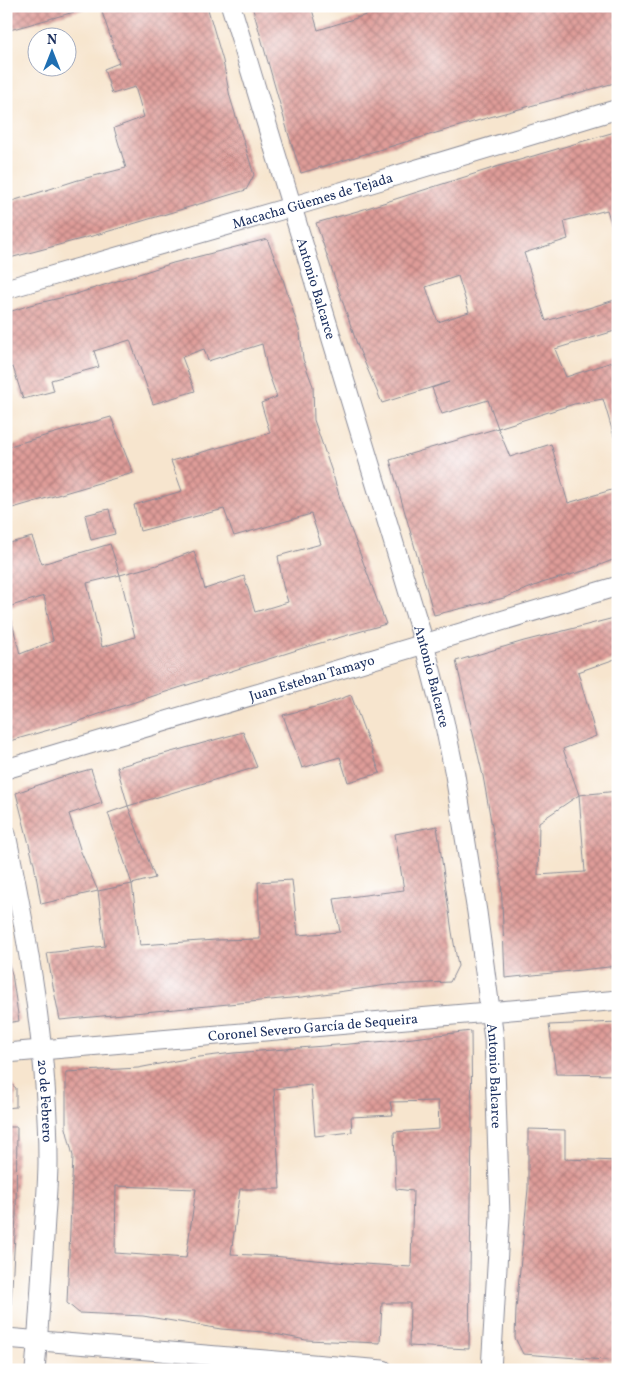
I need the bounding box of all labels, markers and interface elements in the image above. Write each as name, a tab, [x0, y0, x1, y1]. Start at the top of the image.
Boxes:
north arrow	[28, 28, 78, 78]
text: N	[47, 31, 57, 50]
street label: Macacha Güemes de Tejada	[230, 169, 395, 234]
street label: Antonio Balcarce	[291, 236, 340, 342]
street label: Antonio Balcarce	[408, 623, 453, 730]
street label: Juan Esteban Tamayo	[247, 651, 377, 707]
street label: Coronel Severo García de Sequeira	[207, 1010, 419, 1047]
street label: Antonio Balcarce	[481, 1022, 505, 1129]
street label: 20 de Febrero	[32, 1059, 56, 1143]

